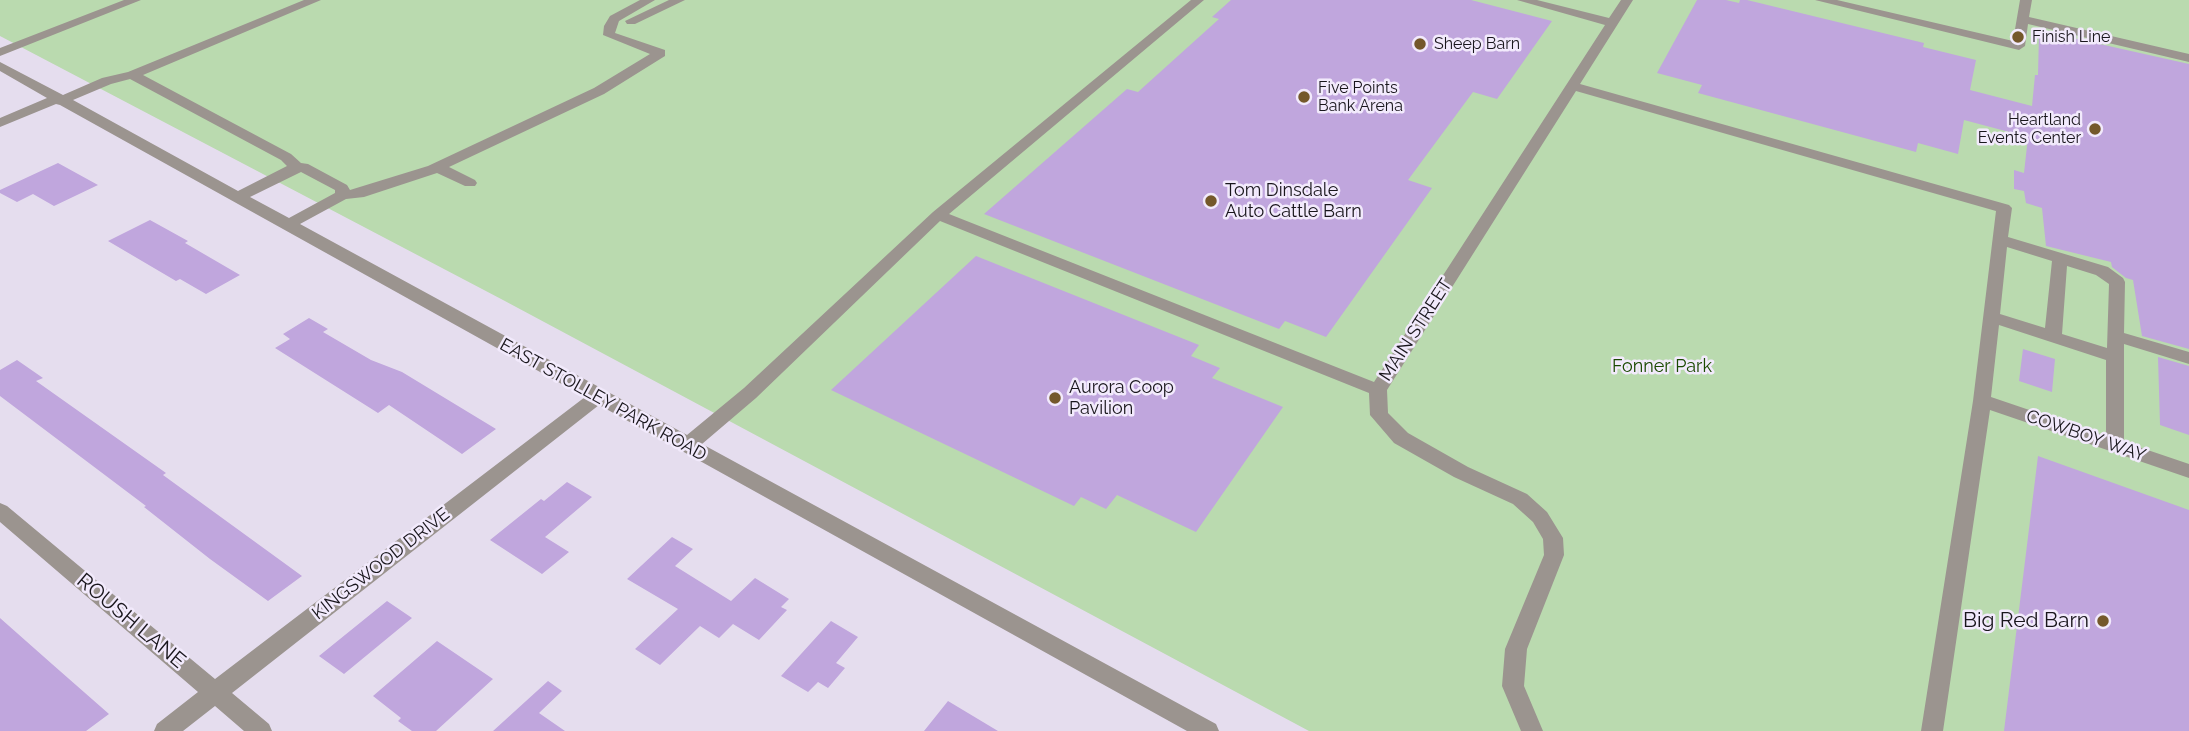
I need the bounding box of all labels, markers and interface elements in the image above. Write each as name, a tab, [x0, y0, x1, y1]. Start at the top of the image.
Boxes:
place label: Finish Line	[2032, 27, 2110, 47]
marker: Finish Line	[2010, 29, 2026, 45]
place label: Sheep Barn	[1434, 34, 1520, 54]
marker: Sheep Barn	[1412, 36, 1428, 52]
place label: Five Points Bank Arena	[1318, 78, 1403, 116]
marker: Five Points Bank Arena	[1296, 89, 1312, 105]
place label: Heartland Events Center	[1978, 110, 2081, 148]
marker: Heartland Events Center	[2087, 121, 2103, 137]
place label: Tom Dinsdale Auto Cattle Barn	[1225, 180, 1362, 222]
marker: Tom Dinsdale Auto Cattle Barn	[1203, 193, 1219, 209]
street label: MAIN STREET	[1375, 275, 1457, 385]
street label: EAST STOLLEY PARK ROAD	[496, 334, 710, 466]
park label: Fonner Park	[1612, 356, 1712, 378]
place label: Aurora Coop Pavilion	[1069, 377, 1174, 420]
marker: Aurora Coop Pavilion	[1047, 390, 1063, 406]
street label: COWBOY WAY	[2023, 405, 2149, 467]
street label: KINGSWOOD DRIVE	[308, 504, 454, 624]
street label: ROUSH LANE	[71, 568, 191, 674]
place label: Big Red Barn	[1963, 608, 2089, 634]
marker: Big Red Barn	[2095, 613, 2111, 629]

